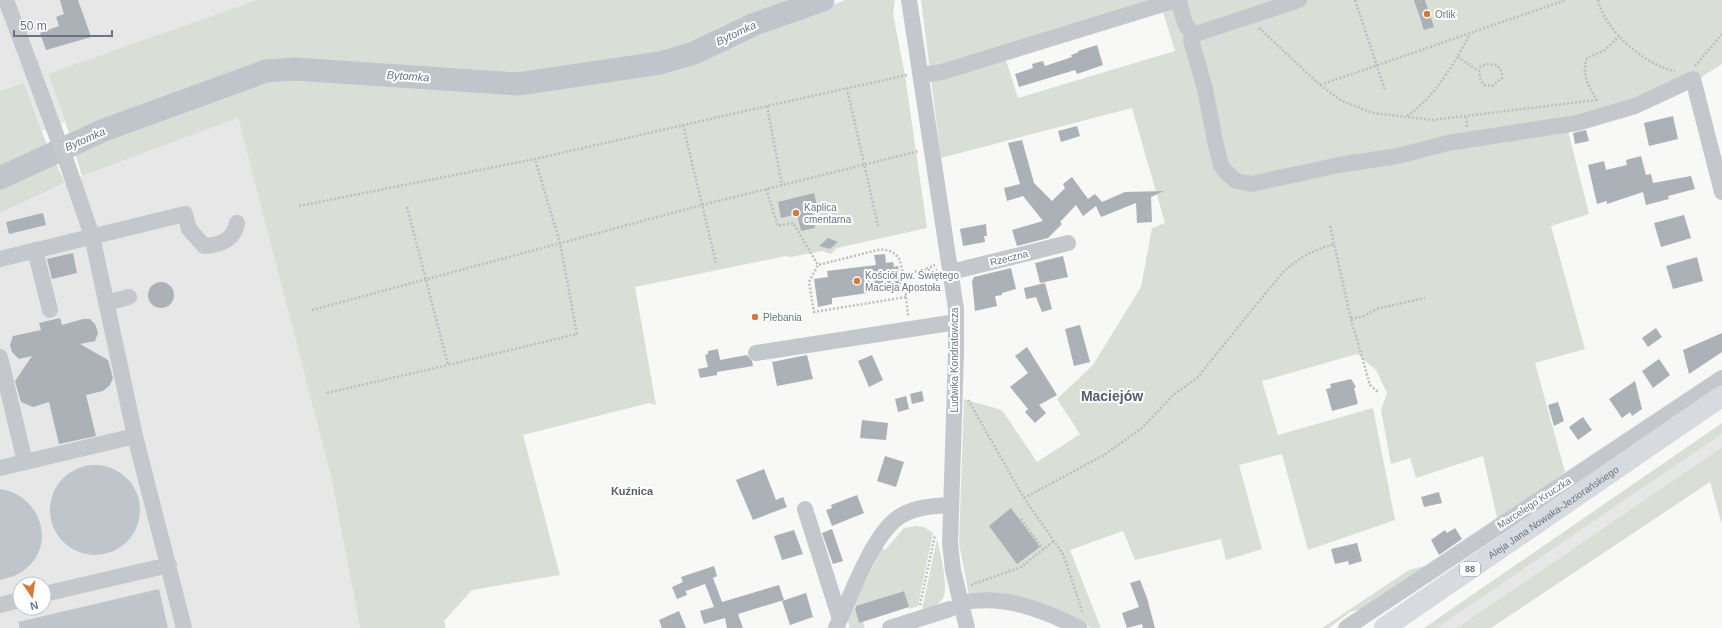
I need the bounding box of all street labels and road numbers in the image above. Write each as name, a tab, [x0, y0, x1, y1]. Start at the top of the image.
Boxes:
street label: Rzeczna	[989, 248, 1030, 268]
street label: Ludwika Kondratowicza	[949, 307, 960, 413]
street label: Aleja Jana Nowaka-Jeziorańskiego	[1486, 463, 1621, 561]
street label: Marcelego Kruczka	[1495, 475, 1573, 531]
road number: 88	[1460, 562, 1480, 576]

